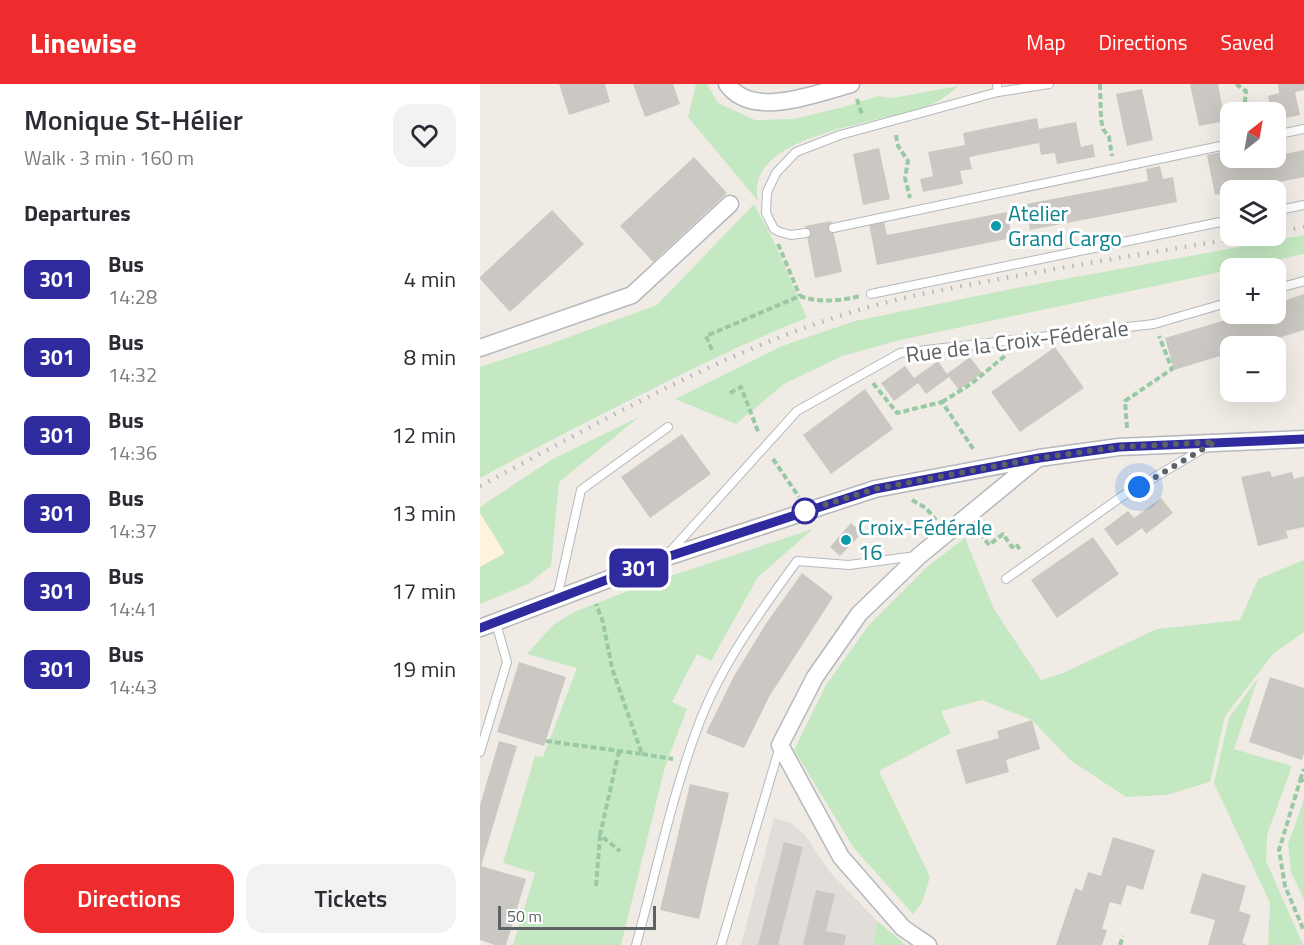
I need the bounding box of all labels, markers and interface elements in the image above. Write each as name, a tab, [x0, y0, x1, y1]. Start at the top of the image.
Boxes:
text: Linewise	[30, 21, 137, 64]
text: Map	[1026, 26, 1066, 58]
text: Directions	[1099, 26, 1188, 58]
text: Saved	[1221, 26, 1274, 58]
text: Monique St-Hélier	[24, 98, 243, 141]
north arrow	[1220, 102, 1286, 168]
map controls	[1220, 102, 1286, 402]
button: heart	[393, 104, 456, 167]
text: Walk · 3 min · 160 m	[24, 142, 194, 173]
button: layers	[1220, 180, 1286, 246]
text: Departures	[24, 196, 131, 230]
place label: Atelier Grand Cargo	[1008, 196, 1122, 255]
marker: Atelier Grand Cargo	[989, 219, 1003, 233]
text: Bus	[108, 247, 144, 281]
button: +	[1220, 258, 1286, 324]
text: 4 min	[404, 262, 456, 296]
text: 301	[39, 263, 75, 295]
text: 14:28	[108, 281, 157, 312]
street label: Rue de la Croix-Fédérale	[904, 310, 1130, 372]
text: Bus	[108, 325, 144, 359]
button: −	[1220, 336, 1286, 402]
text: 8 min	[404, 340, 456, 374]
text: 301	[39, 341, 75, 373]
text: 14:32	[108, 359, 157, 390]
text: Bus	[108, 403, 144, 437]
text: 12 min	[391, 418, 456, 452]
text: 301	[39, 419, 75, 451]
text: 14:36	[108, 437, 157, 468]
your location	[1124, 472, 1154, 502]
text: Bus	[108, 481, 144, 515]
text: 13 min	[391, 496, 456, 530]
text: 301	[39, 497, 75, 529]
unlabelled marker	[792, 498, 818, 524]
place label: Croix-Fédérale 16	[858, 510, 992, 569]
text: 14:37	[108, 515, 157, 546]
marker: Croix-Fédérale 16	[839, 533, 853, 547]
line badge: 301	[604, 548, 674, 588]
text: 301	[621, 552, 657, 584]
text: Bus	[108, 559, 144, 593]
text: 17 min	[391, 574, 456, 608]
text: 301	[39, 575, 75, 607]
text: 14:41	[108, 593, 157, 624]
text: Bus	[108, 637, 144, 671]
text: 19 min	[391, 652, 456, 686]
text: 301	[39, 653, 75, 685]
text: 14:43	[108, 671, 157, 702]
button: Directions	[24, 864, 234, 933]
button: Tickets	[246, 864, 456, 933]
scale bar	[498, 903, 656, 930]
text: 50 m	[507, 904, 542, 928]

